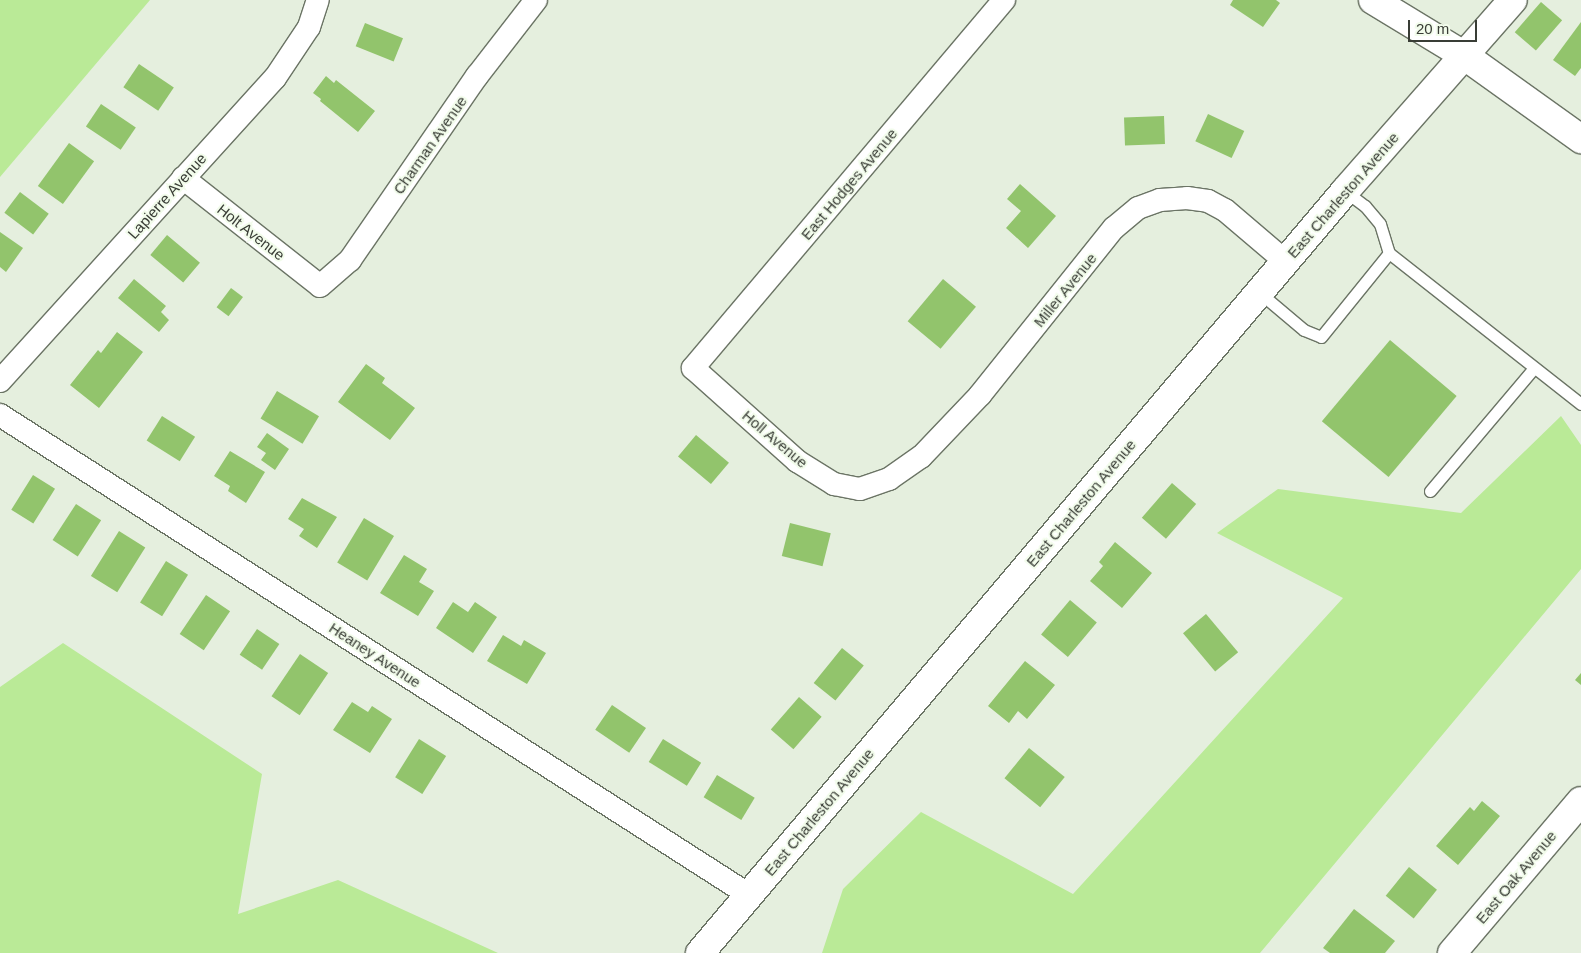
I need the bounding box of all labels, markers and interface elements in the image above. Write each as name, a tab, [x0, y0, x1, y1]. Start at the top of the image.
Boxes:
scale bar	[1411, 10, 1480, 42]
text: 20 m	[1416, 20, 1449, 37]
street label: Charman Avenue	[389, 92, 471, 198]
street label: East Hodges Avenue	[797, 124, 901, 244]
street label: East Charleston Avenue	[1283, 128, 1403, 262]
street label: Lapierre Avenue	[124, 149, 210, 243]
street label: Holt Avenue	[213, 200, 289, 264]
street label: Miller Avenue	[1029, 249, 1101, 331]
street label: Holl Avenue	[738, 406, 812, 472]
street label: East Charleston Avenue	[1022, 435, 1140, 571]
street label: Heaney Avenue	[325, 618, 425, 692]
street label: East Charleston Avenue	[760, 744, 878, 880]
street label: East Oak Avenue	[1472, 827, 1560, 927]

